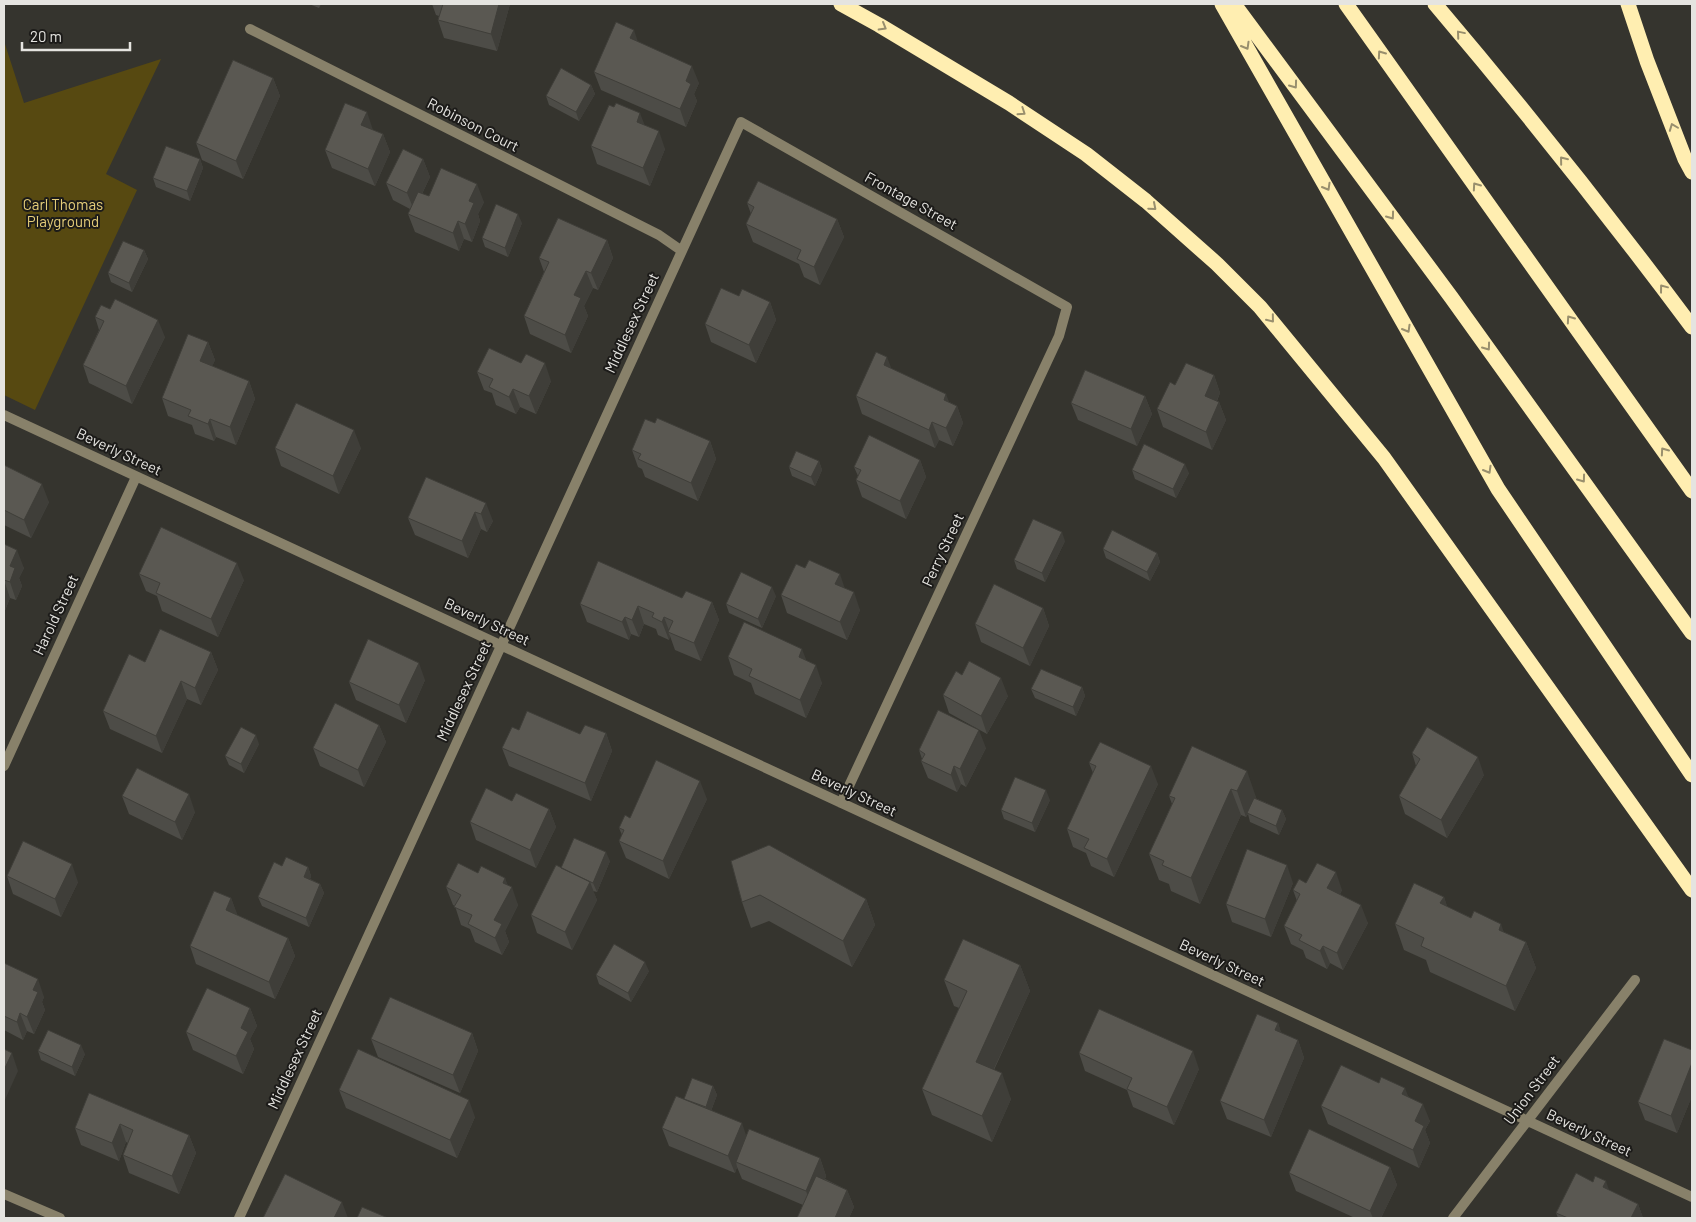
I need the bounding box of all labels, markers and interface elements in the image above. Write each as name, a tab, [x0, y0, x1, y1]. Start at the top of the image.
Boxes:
scale bar	[22, 20, 130, 52]
one-way arrow	[878, 21, 887, 31]
text: 20 m	[30, 27, 62, 45]
one-way arrow	[1458, 31, 1466, 40]
one-way arrow	[1240, 41, 1250, 50]
one-way arrow	[1378, 50, 1387, 60]
one-way arrow	[1288, 79, 1297, 89]
street label: Robinson Court	[425, 93, 522, 155]
one-way arrow	[1017, 105, 1026, 115]
one-way arrow	[1669, 123, 1679, 132]
one-way arrow	[1559, 157, 1568, 166]
street label: Frontage Street	[862, 167, 961, 233]
one-way arrow	[1320, 182, 1330, 191]
one-way arrow	[1473, 183, 1481, 192]
park label: Carl Thomas Playground	[23, 195, 103, 230]
one-way arrow	[1148, 202, 1157, 211]
one-way arrow	[1385, 210, 1394, 220]
street label: Middlesex Street	[600, 270, 662, 375]
one-way arrow	[1660, 284, 1669, 294]
one-way arrow	[1265, 314, 1274, 323]
one-way arrow	[1567, 315, 1576, 324]
one-way arrow	[1401, 323, 1411, 332]
one-way arrow	[1481, 341, 1490, 351]
street label: Beverly Street	[74, 424, 165, 479]
one-way arrow	[1661, 447, 1670, 457]
one-way arrow	[1481, 464, 1491, 473]
one-way arrow	[1576, 473, 1585, 483]
street label: Perry Street	[917, 510, 967, 589]
street label: Harold Street	[29, 572, 82, 658]
street label: Beverly Street	[442, 594, 533, 649]
street label: Middlesex Street	[432, 638, 494, 743]
street label: Beverly Street	[809, 765, 900, 820]
street label: Beverly Street	[1177, 935, 1268, 990]
street label: Middlesex Street	[263, 1006, 325, 1111]
street label: Union Street	[1499, 1051, 1563, 1127]
street label: Beverly Street	[1544, 1105, 1635, 1160]

